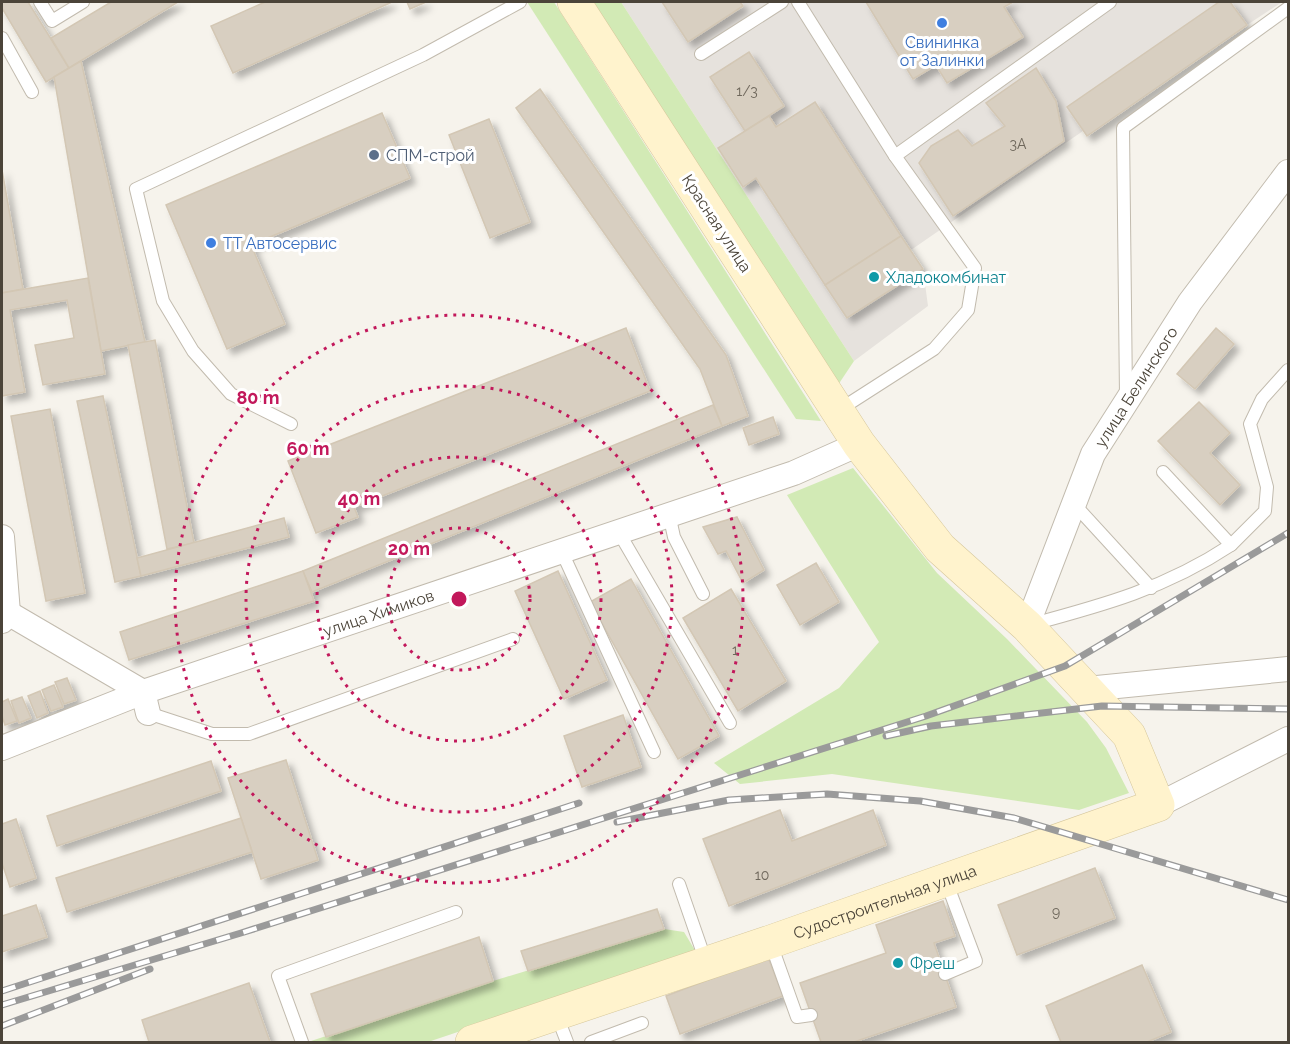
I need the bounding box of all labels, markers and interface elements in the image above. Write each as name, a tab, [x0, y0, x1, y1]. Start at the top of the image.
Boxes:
marker: Свининка от Залинки	[935, 16, 949, 30]
place label: Свининка от Залинки	[900, 33, 984, 70]
house number: 1/3	[736, 83, 758, 99]
house number: 3А	[1010, 136, 1027, 152]
place label: СПМ-строй	[386, 146, 475, 165]
marker: СПМ-строй	[367, 148, 381, 162]
street label: Красная улица	[678, 171, 755, 276]
place label: ТТ Автосервис	[223, 234, 337, 253]
marker: ТТ Автосервис	[204, 236, 218, 250]
place label: Хладокомбинат	[886, 268, 1007, 287]
marker: Хладокомбинат	[867, 270, 881, 284]
street label: улица Белинского	[1091, 323, 1182, 451]
text: 80 m	[236, 387, 280, 408]
text: 60 m	[286, 438, 330, 459]
text: 40 m	[338, 488, 380, 509]
text: 20 m	[388, 538, 430, 559]
street label: улица Химиков	[321, 586, 436, 641]
centre of rings	[449, 589, 469, 609]
house number: 1	[732, 642, 738, 658]
street label: Судостроительная улица	[791, 861, 979, 943]
house number: 10	[755, 867, 769, 883]
house number: 9	[1052, 904, 1060, 920]
place label: Фреш	[910, 954, 955, 973]
marker: Фреш	[891, 956, 905, 970]

